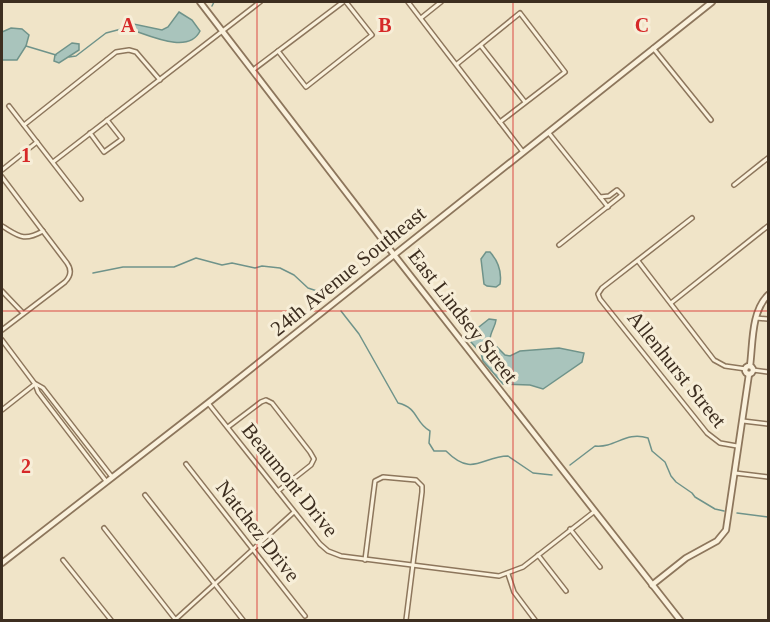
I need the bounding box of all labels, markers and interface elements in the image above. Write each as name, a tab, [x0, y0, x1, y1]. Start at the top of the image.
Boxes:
text: A	[121, 14, 136, 36]
text: B	[378, 14, 392, 36]
text: C	[635, 14, 649, 36]
text: 1	[21, 144, 31, 166]
street label: 24th Avenue Southeast	[266, 201, 430, 341]
street label: East Lindsey Street	[403, 244, 523, 388]
street label: Allenhurst Street	[623, 306, 731, 432]
street label: Beaumont Drive	[237, 418, 343, 542]
text: 2	[21, 455, 31, 477]
street label: Natchez Drive	[211, 476, 305, 586]

